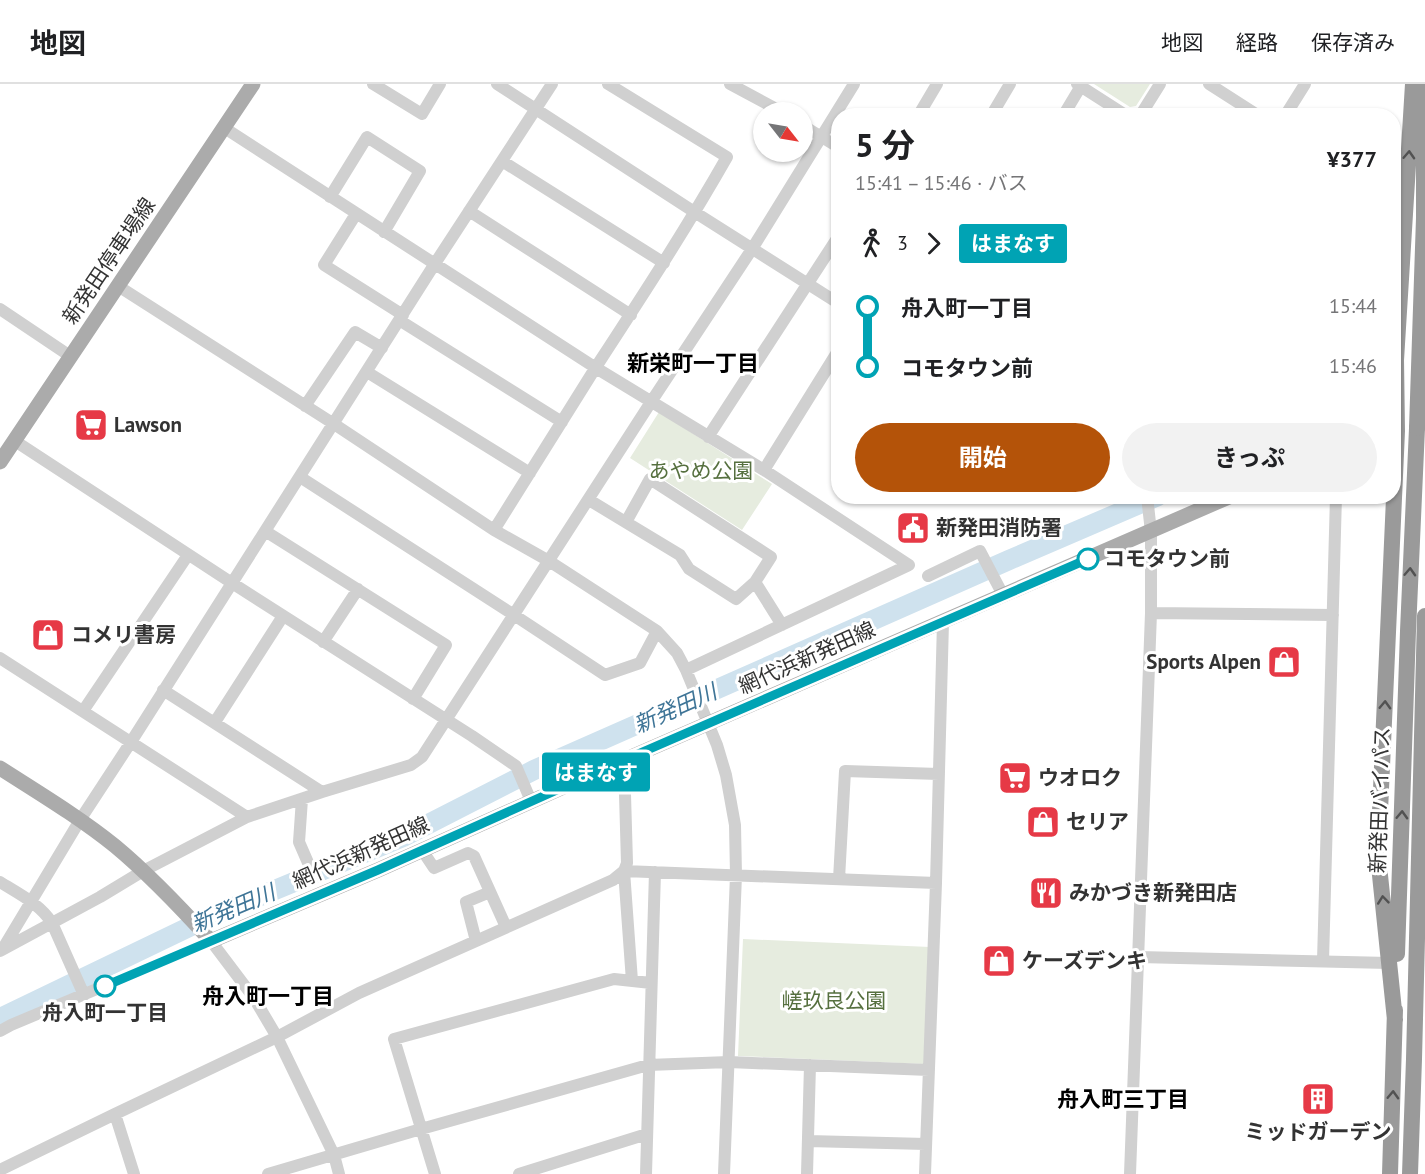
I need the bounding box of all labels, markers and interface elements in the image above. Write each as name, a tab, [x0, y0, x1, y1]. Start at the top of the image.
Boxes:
text: 地図	[30, 24, 86, 61]
text: 地図	[1161, 29, 1203, 56]
text: 経路	[1236, 29, 1278, 56]
text: 保存済み	[1311, 29, 1395, 56]
north arrow	[753, 102, 813, 162]
map controls	[753, 102, 813, 162]
text: 5 分	[855, 123, 915, 166]
text: ¥377	[1327, 145, 1377, 173]
one-way arrow	[1402, 150, 1415, 159]
text: 15:41 – 15:46 · バス	[855, 170, 1028, 196]
street label: 新発田停車場線	[56, 192, 161, 329]
icon: walk	[855, 227, 888, 260]
icon: forward	[917, 227, 950, 260]
text: 3	[897, 230, 908, 256]
text: はまなす	[971, 230, 1055, 257]
text: 15:44	[1329, 293, 1377, 319]
text: 舟入町一丁目	[901, 294, 1033, 322]
district label: 新栄町一丁目	[627, 349, 759, 377]
text: 15:46	[1329, 353, 1377, 379]
text: コモタウン前	[901, 354, 1033, 382]
supermarket icon: Lawson	[73, 407, 109, 443]
place label: Lawson	[114, 411, 182, 438]
button: 開始	[855, 423, 1110, 492]
button: きっぷ	[1122, 423, 1377, 492]
park label: あやめ公園	[649, 457, 754, 484]
public building icon: 新発田消防署	[895, 510, 931, 546]
place label: 新発田消防署	[936, 514, 1062, 541]
place label: コモタウン前	[1104, 545, 1230, 572]
marker: コモタウン前	[1077, 548, 1099, 570]
one-way arrow	[1404, 568, 1417, 577]
street label: 網代浜新発田線	[734, 615, 879, 700]
shop icon: コメリ書房	[30, 617, 66, 653]
place label: コメリ書房	[71, 621, 176, 648]
shop icon: Sports Alpen	[1266, 644, 1302, 680]
place label: Sports Alpen	[1146, 648, 1261, 675]
water label: 新発田川	[629, 677, 723, 739]
one-way arrow	[1378, 700, 1391, 709]
street label: 新発田バイパス	[1363, 726, 1396, 874]
line badge: はまなす	[554, 752, 638, 792]
text: はまなす	[554, 759, 638, 786]
supermarket icon: ウオロク	[997, 760, 1033, 796]
place label: ウオロク	[1038, 764, 1122, 791]
shop icon: セリア	[1025, 804, 1061, 840]
place label: セリア	[1066, 808, 1129, 835]
street label: 網代浜新発田線	[288, 810, 433, 895]
one-way arrow	[1395, 811, 1408, 820]
restaurant icon: みかづき新発田店	[1028, 875, 1064, 911]
water label: 新発田川	[187, 877, 281, 938]
place label: みかづき新発田店	[1069, 879, 1237, 906]
one-way arrow	[1377, 895, 1390, 904]
shop icon: ケーズデンキ	[981, 943, 1017, 979]
place label: ケーズデンキ	[1022, 947, 1147, 974]
marker: 舟入町一丁目	[94, 975, 116, 997]
district label: 舟入町一丁目	[202, 982, 334, 1010]
park label: 嵯玖良公園	[782, 987, 887, 1014]
place label: 舟入町一丁目	[42, 999, 168, 1026]
building icon: ミッドガーデン	[1300, 1081, 1336, 1117]
district label: 舟入町三丁目	[1057, 1085, 1189, 1113]
one-way arrow	[1386, 1090, 1399, 1099]
place label: ミッドガーデン	[1245, 1118, 1392, 1145]

